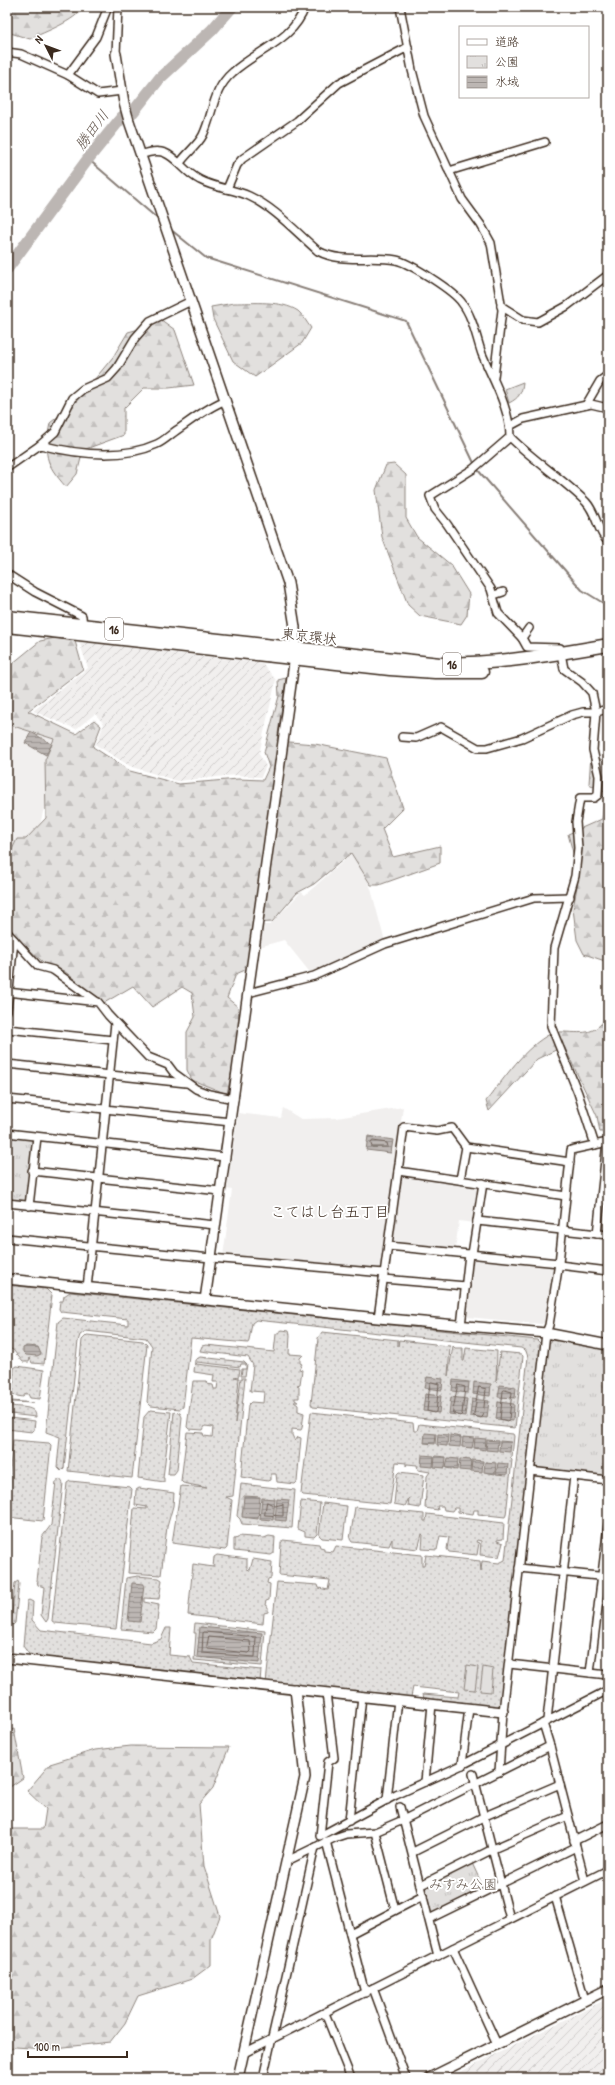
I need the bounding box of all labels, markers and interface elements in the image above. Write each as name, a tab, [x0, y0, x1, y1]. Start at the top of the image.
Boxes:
north arrow	[26, 26, 66, 66]
legend	[459, 26, 589, 98]
text: N	[31, 32, 46, 46]
text: 道路	[495, 33, 519, 50]
text: 公園	[495, 53, 519, 70]
text: 水域	[495, 73, 519, 90]
water label: 勝田川	[70, 105, 114, 154]
road number: 16	[105, 618, 123, 640]
street label: 東京環状	[280, 623, 338, 648]
road number: 16	[443, 653, 461, 675]
district label: こてはし台五丁目	[270, 1201, 390, 1222]
park label: みすみ公園	[429, 1874, 497, 1893]
scale bar	[28, 2033, 127, 2059]
text: 100 m	[34, 2038, 60, 2055]

